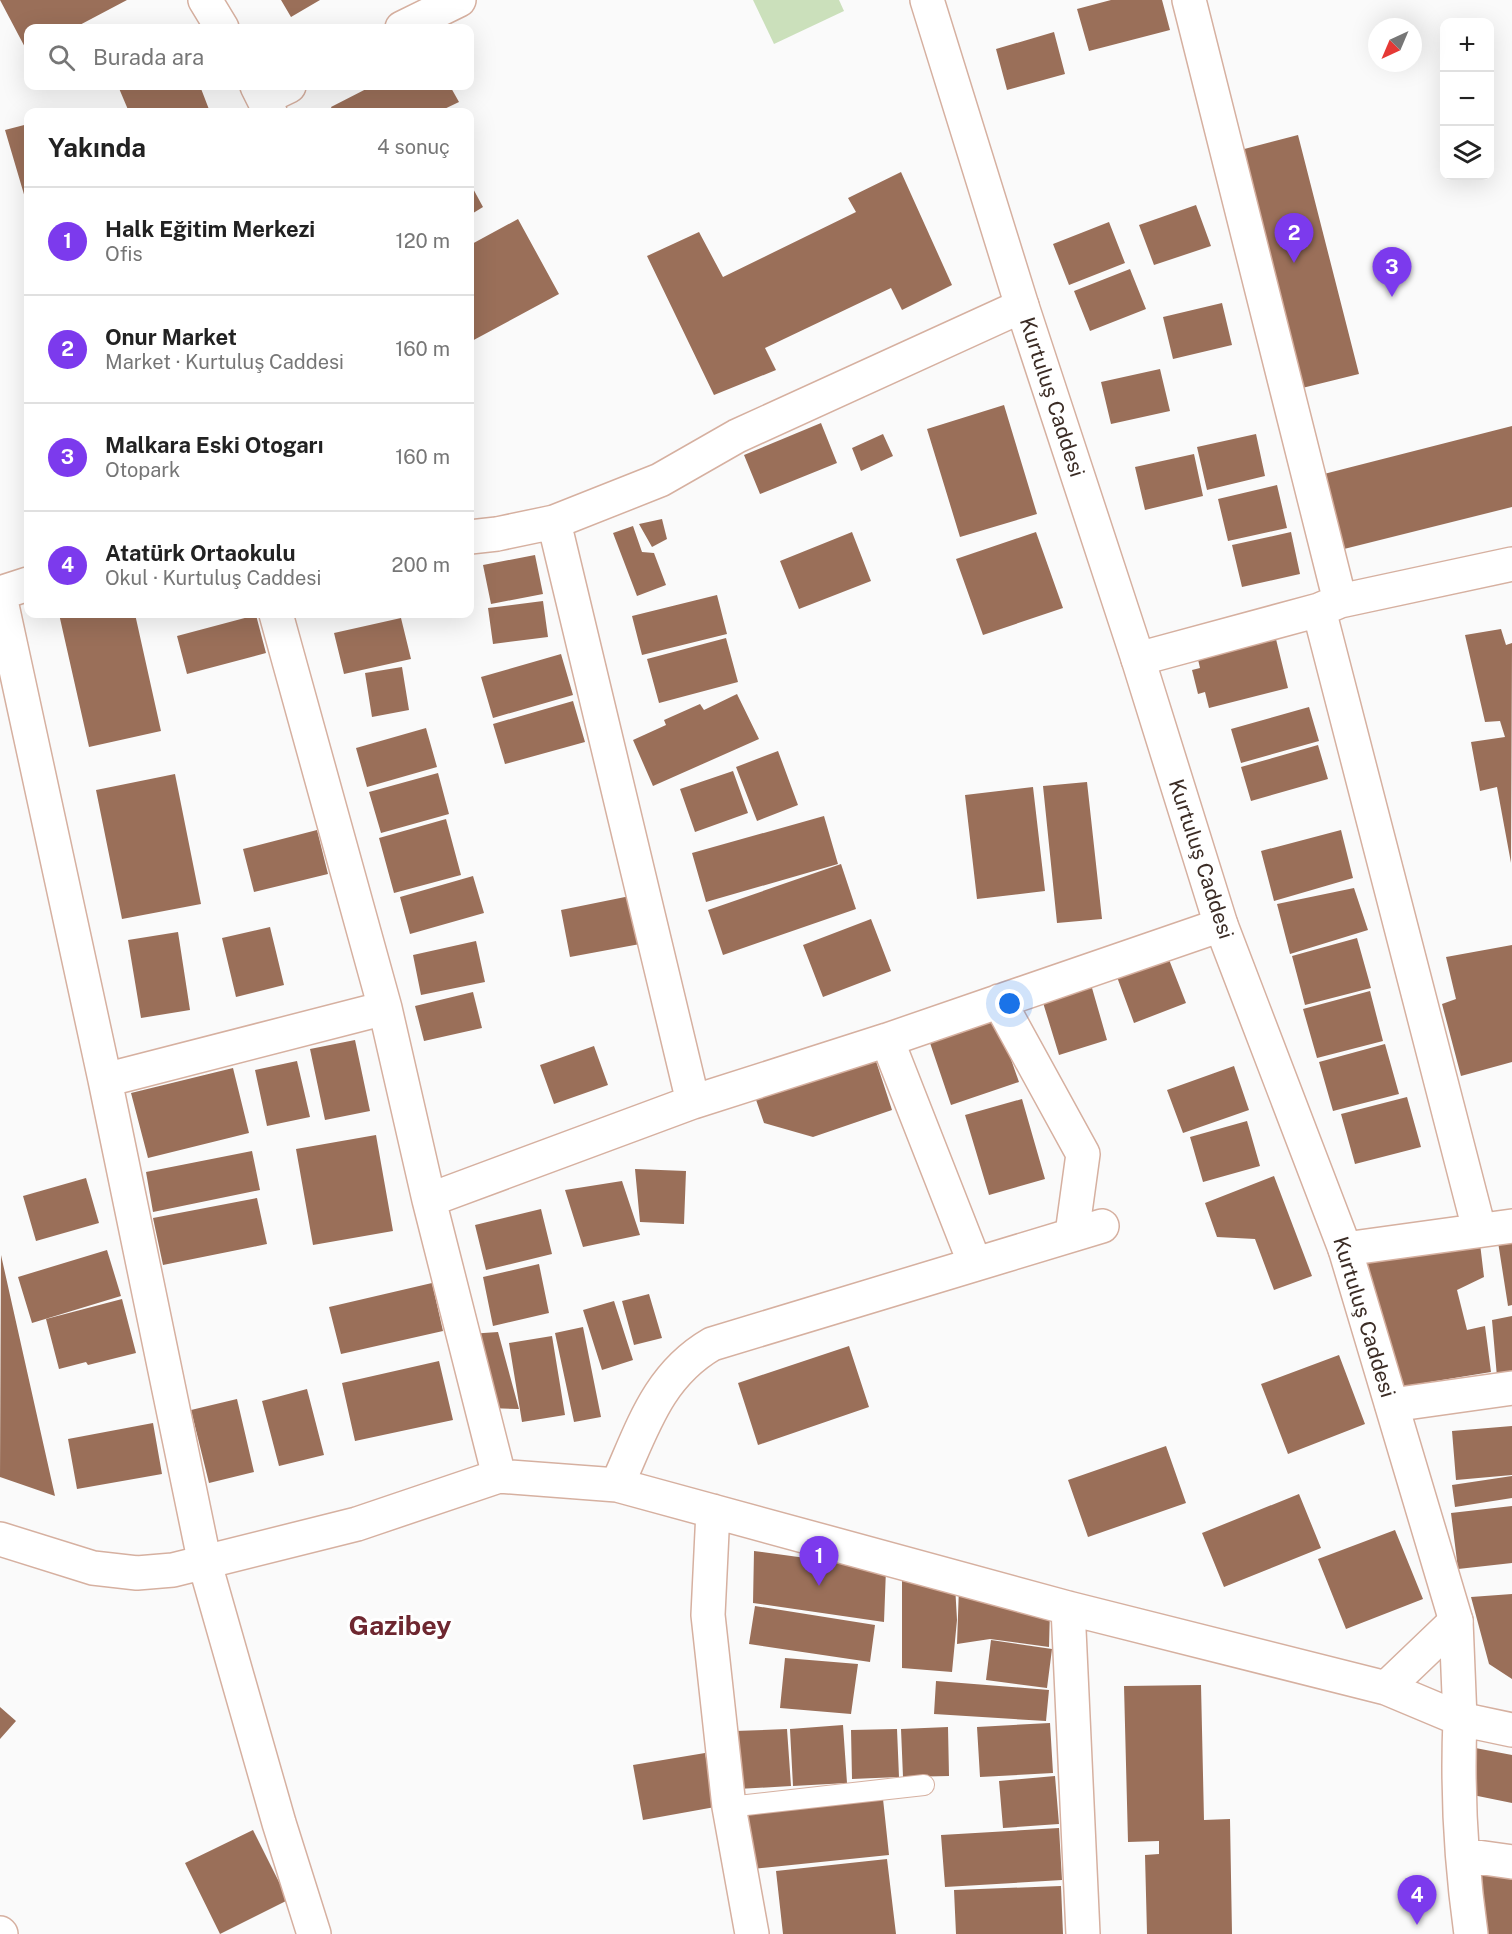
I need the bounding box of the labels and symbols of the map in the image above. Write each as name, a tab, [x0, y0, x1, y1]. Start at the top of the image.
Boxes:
north arrow	[1368, 18, 1422, 72]
pin: 2	[1274, 214, 1314, 263]
pin: 3	[1372, 248, 1412, 297]
street label: Kurtuluş Caddesi	[1015, 314, 1090, 480]
street label: Kurtuluş Caddesi	[1164, 776, 1239, 942]
your location	[995, 989, 1024, 1018]
street label: Kurtuluş Caddesi	[1328, 1233, 1401, 1400]
pin: 1	[800, 1536, 838, 1586]
district label: Gazibey	[348, 1609, 452, 1641]
pin: 4	[1398, 1876, 1436, 1925]

